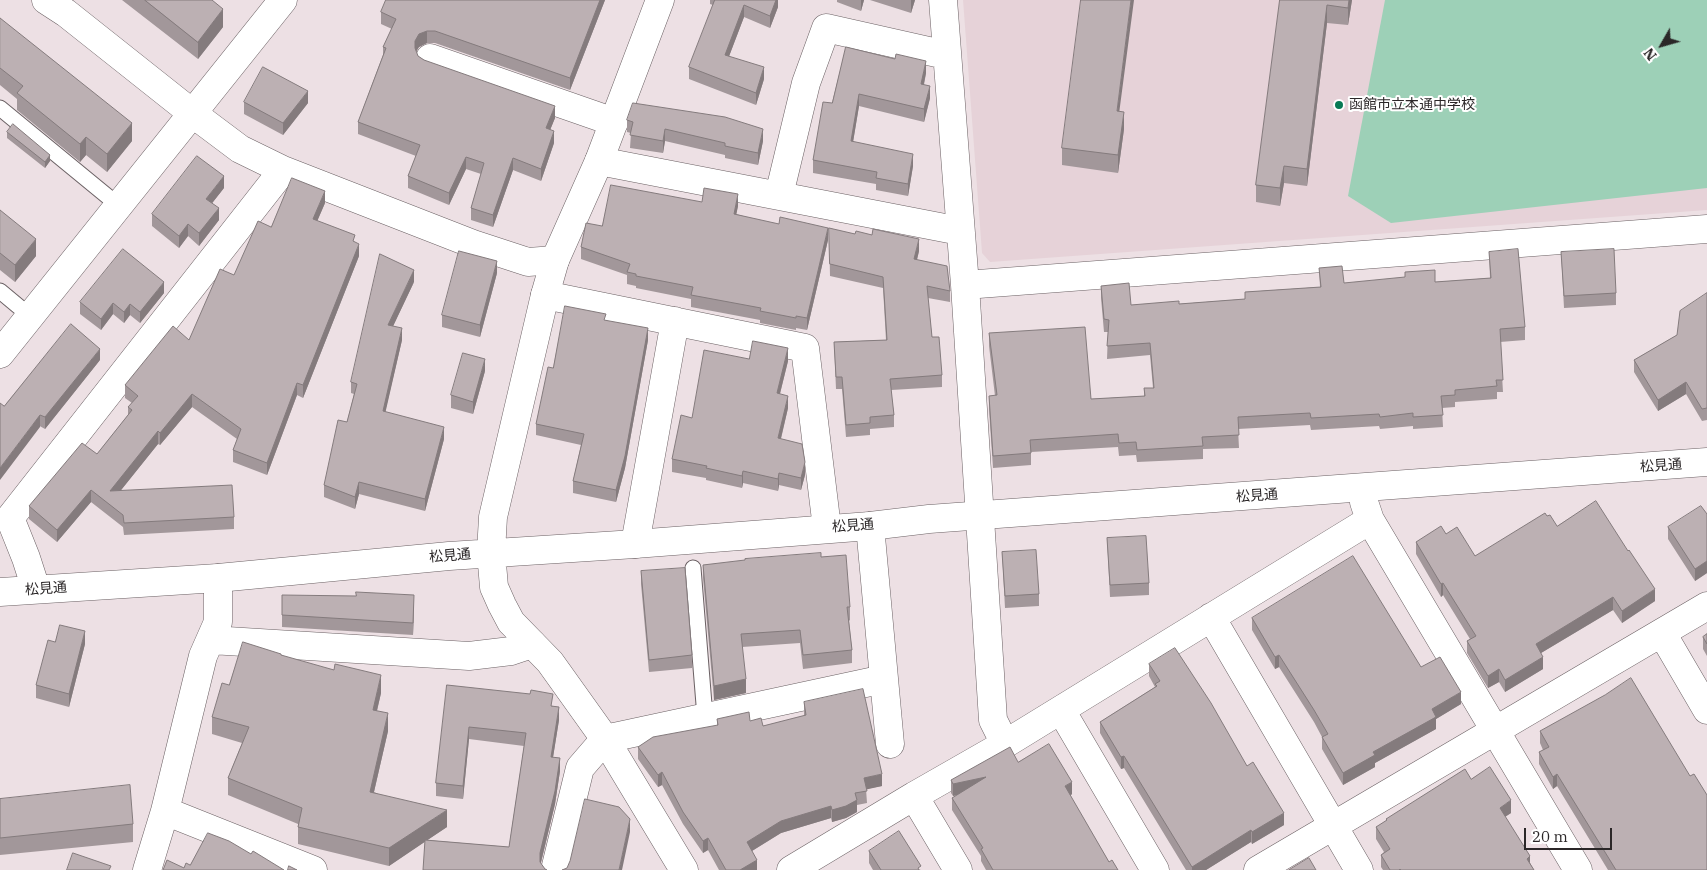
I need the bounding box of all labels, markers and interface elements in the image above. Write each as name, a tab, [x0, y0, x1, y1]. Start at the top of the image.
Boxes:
north arrow	[1637, 20, 1687, 70]
text: N	[1640, 44, 1661, 64]
place label: 函館市立本通中学校	[1349, 97, 1475, 113]
marker: 函館市立本通中学校	[1333, 99, 1345, 111]
street label: 松見通	[1639, 456, 1683, 476]
street label: 松見通	[1235, 486, 1279, 506]
street label: 松見通	[831, 516, 875, 536]
street label: 松見通	[428, 546, 472, 566]
street label: 松見通	[24, 579, 68, 599]
scale bar	[1527, 818, 1614, 850]
text: 20 m	[1532, 827, 1568, 846]

